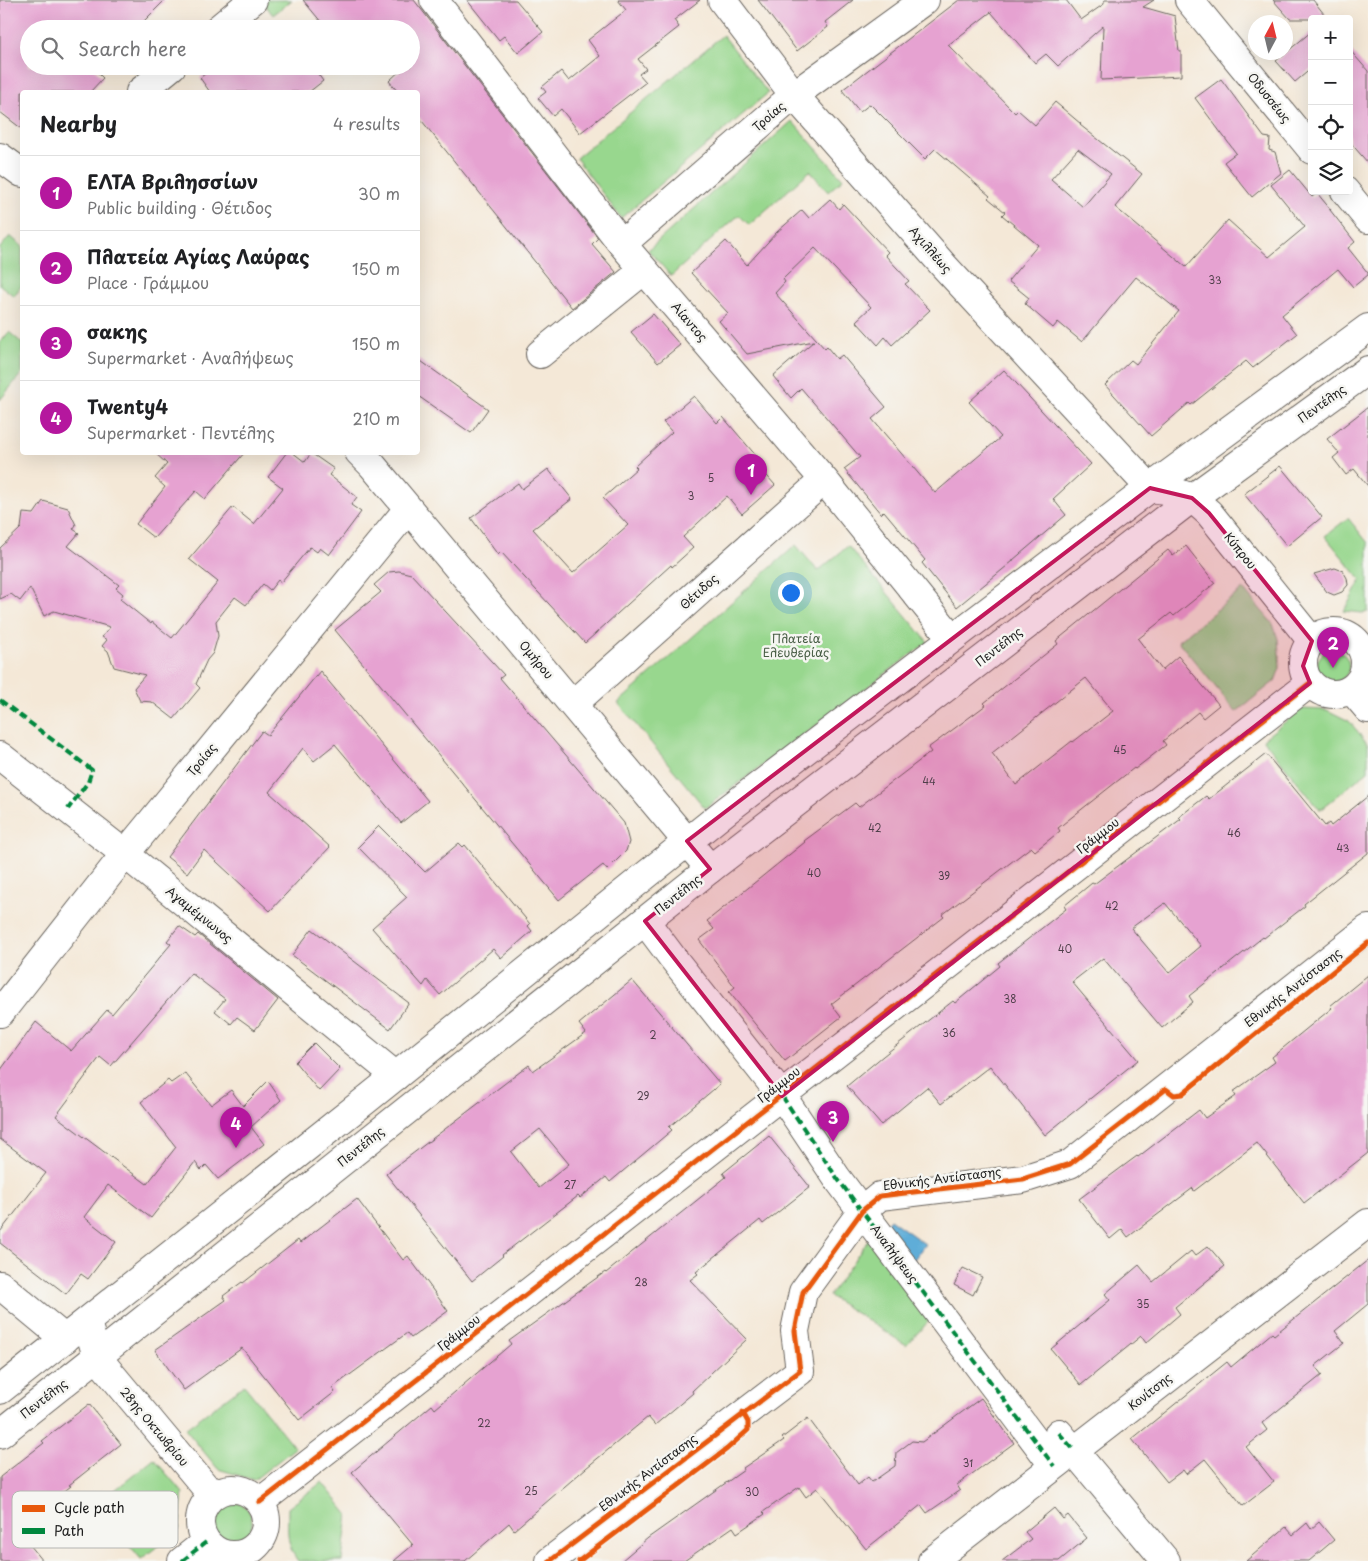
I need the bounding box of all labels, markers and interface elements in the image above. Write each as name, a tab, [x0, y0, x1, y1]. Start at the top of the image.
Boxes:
north arrow	[1248, 15, 1293, 60]
map controls	[1308, 15, 1353, 195]
button: +	[1308, 15, 1353, 60]
search box	[20, 20, 420, 75]
icon: search	[38, 34, 66, 62]
text: Search here	[78, 34, 187, 62]
button: −	[1308, 60, 1353, 105]
street label: Οδυσσέως	[1244, 68, 1296, 126]
street label: Τροίας	[748, 97, 789, 136]
button: locate	[1308, 105, 1353, 150]
text: Nearby	[40, 107, 117, 139]
text: 4 results	[333, 111, 400, 135]
button: layers	[1308, 150, 1353, 195]
text: ΕΛΤΑ Βριλησσίων	[87, 167, 258, 195]
text: 1	[52, 181, 60, 205]
text: 30 m	[358, 181, 400, 205]
text: Public building · Θέτιδος	[87, 195, 272, 219]
street label: Αχιλλέως	[905, 222, 956, 277]
text: Πλατεία Αγίας Λαύρας	[87, 242, 310, 270]
text: 2	[50, 256, 62, 280]
text: 150 m	[352, 256, 400, 280]
text: Place · Γράμμου	[87, 270, 209, 294]
house number: 33	[1208, 272, 1222, 287]
street label: Αίαντος	[667, 298, 712, 345]
text: σακης	[87, 317, 147, 345]
text: 3	[51, 331, 61, 355]
text: 150 m	[352, 331, 400, 355]
text: Supermarket · Αναλήψεως	[87, 345, 294, 369]
street label: Πεντέλης	[1294, 380, 1349, 427]
text: Twenty4	[87, 392, 168, 420]
text: 4	[51, 406, 61, 430]
text: 210 m	[352, 406, 400, 430]
text: Supermarket · Πεντέλης	[87, 420, 275, 444]
pin: 1	[735, 454, 767, 495]
house number: 5	[708, 470, 714, 485]
house number: 3	[688, 488, 694, 503]
street label: Κύπρου	[1220, 528, 1261, 573]
street label: Θέτιδος	[675, 569, 721, 613]
your location	[778, 580, 804, 606]
street label: Πεντέλης	[971, 622, 1026, 670]
pin: 2	[1317, 627, 1349, 668]
park label: Πλατεία Ελευθερίας	[763, 629, 829, 661]
street label: Ομήρου	[515, 636, 558, 683]
street label: Τροίας	[182, 739, 220, 780]
house number: 45	[1114, 742, 1126, 757]
house number: 44	[922, 773, 936, 788]
street label: Γράμμου	[1072, 813, 1123, 858]
house number: 42	[868, 820, 882, 835]
house number: 46	[1227, 825, 1241, 840]
house number: 43	[1337, 840, 1350, 855]
house number: 40	[807, 865, 821, 880]
house number: 39	[938, 868, 950, 883]
street label: Πεντέλης	[650, 870, 705, 919]
street label: Αγαμέμνωνος	[162, 882, 237, 947]
house number: 42	[1105, 898, 1119, 913]
house number: 40	[1058, 941, 1072, 956]
street label: Εθνικής Αντίστασης	[1240, 943, 1345, 1031]
house number: 38	[1004, 991, 1016, 1006]
house number: 36	[942, 1025, 956, 1040]
house number: 2	[649, 1027, 657, 1042]
street label: Γράμμου	[753, 1062, 804, 1107]
house number: 29	[637, 1088, 650, 1103]
pin: 3	[817, 1101, 849, 1142]
pin: 4	[220, 1107, 252, 1148]
street label: Πεντέλης	[333, 1122, 388, 1171]
street label: Εθνικής Αντίστασης	[882, 1162, 1002, 1194]
house number: 27	[564, 1177, 577, 1192]
street label: Αναλήψεως	[867, 1220, 923, 1287]
house number: 28	[634, 1274, 648, 1289]
house number: 35	[1137, 1296, 1149, 1311]
street label: Γράμμου	[433, 1310, 484, 1355]
street label: Κονίτσης	[1124, 1368, 1175, 1414]
street label: Πεντέλης	[16, 1374, 71, 1422]
street label: 28ης Οκτωβρίου	[116, 1383, 193, 1470]
house number: 22	[477, 1415, 491, 1430]
street label: Εθνικής Αντίστασης	[594, 1429, 700, 1515]
house number: 31	[963, 1455, 973, 1470]
house number: 25	[524, 1483, 538, 1498]
house number: 30	[745, 1484, 759, 1499]
legend	[12, 1491, 178, 1548]
text: Cycle path	[54, 1497, 125, 1518]
text: Path	[54, 1520, 84, 1541]

